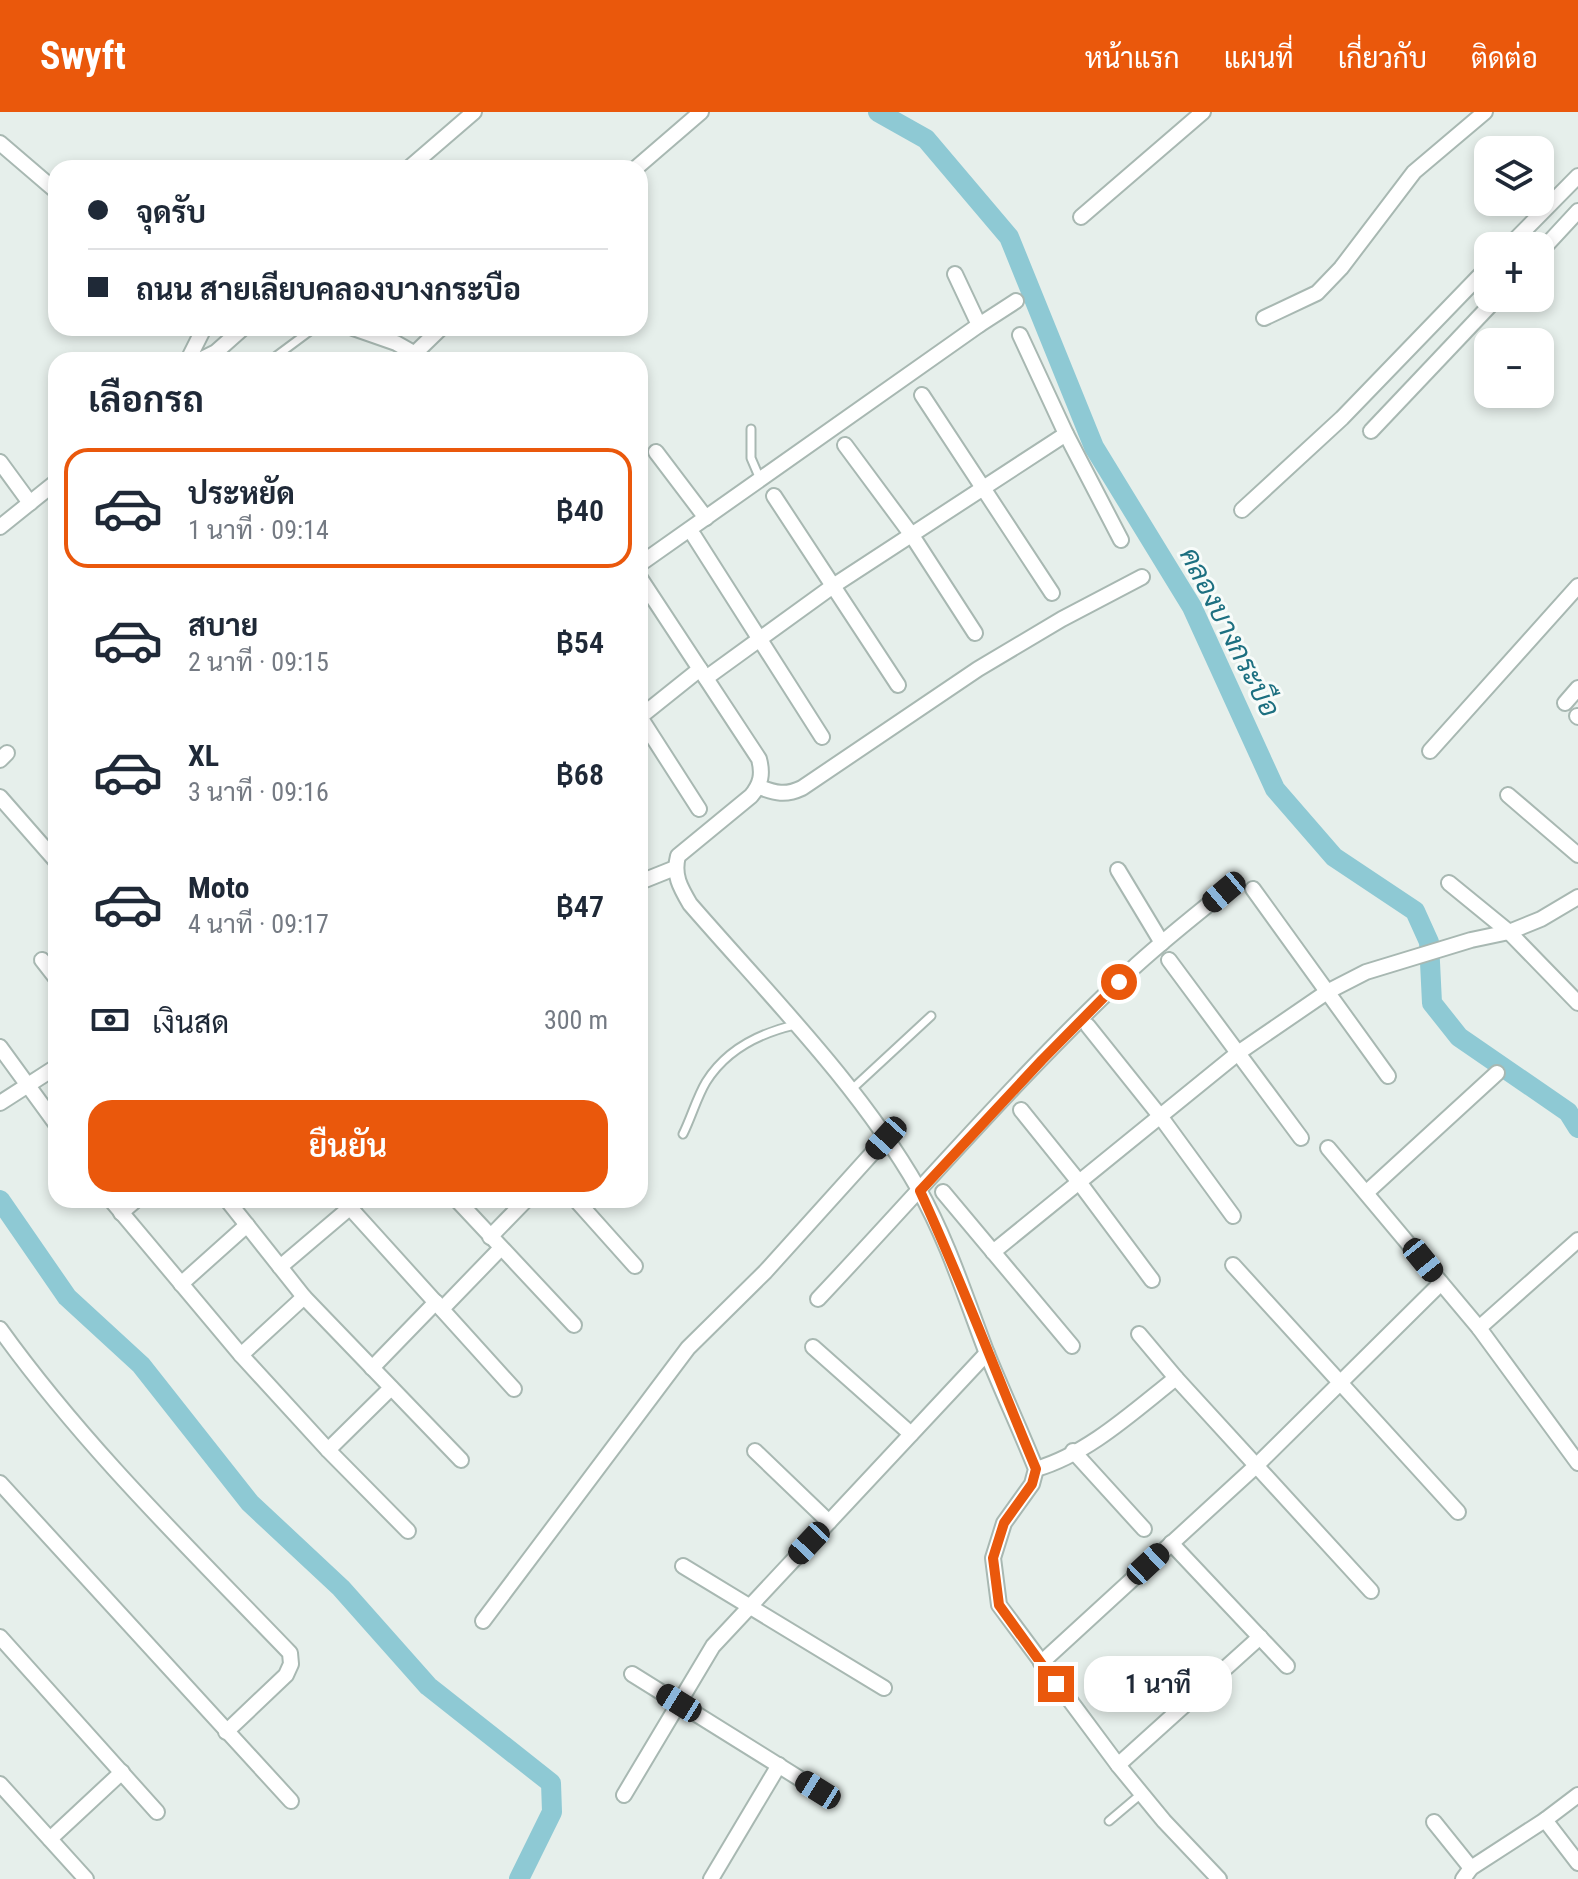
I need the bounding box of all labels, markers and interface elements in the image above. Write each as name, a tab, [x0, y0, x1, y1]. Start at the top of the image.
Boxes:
text: Swyft	[40, 34, 126, 78]
text: หน้าแรก	[1085, 42, 1180, 75]
text: แผนที่	[1224, 42, 1294, 75]
text: เกี่ยวกับ	[1338, 42, 1427, 75]
text: ติดต่อ	[1471, 42, 1538, 75]
map controls	[1474, 136, 1554, 408]
button: layers	[1474, 136, 1554, 216]
text: จุดรับ	[136, 195, 206, 230]
button: +	[1474, 232, 1554, 312]
text: ถนน สายเลียบคลองบางกระบือ	[136, 272, 521, 307]
button: −	[1474, 328, 1554, 408]
text: เลือกรถ	[88, 379, 204, 421]
icon: car	[92, 472, 164, 544]
text: ประหยัด	[188, 476, 295, 511]
text: ฿40	[556, 493, 604, 528]
text: 1 นาที · 09:14	[188, 515, 329, 545]
water label: คลองบางกระบือ	[1173, 541, 1289, 722]
icon: car	[92, 604, 164, 676]
text: สบาย	[188, 608, 258, 643]
text: ฿54	[556, 625, 604, 660]
text: 2 นาที · 09:15	[188, 647, 329, 677]
icon: car	[92, 736, 164, 808]
text: XL	[188, 738, 219, 773]
text: ฿68	[556, 757, 604, 792]
text: 3 นาที · 09:16	[188, 777, 329, 807]
car	[1198, 867, 1250, 917]
icon: car	[92, 868, 164, 940]
text: Moto	[188, 870, 249, 905]
text: ฿47	[556, 889, 604, 924]
text: 4 นาที · 09:17	[188, 909, 329, 939]
route start	[1101, 964, 1137, 1000]
icon: cash	[88, 998, 132, 1042]
text: เงินสด	[152, 1005, 229, 1040]
text: 300 m	[544, 1005, 608, 1035]
button: ยืนยัน	[88, 1100, 608, 1192]
car	[861, 1112, 911, 1164]
car	[1399, 1234, 1447, 1286]
car	[784, 1517, 834, 1569]
car	[1122, 1539, 1174, 1589]
callout: 1 นาที	[1084, 1656, 1232, 1712]
route end	[1038, 1666, 1074, 1702]
text: 1 นาที	[1125, 1669, 1191, 1699]
car	[652, 1680, 706, 1726]
car	[791, 1767, 845, 1813]

